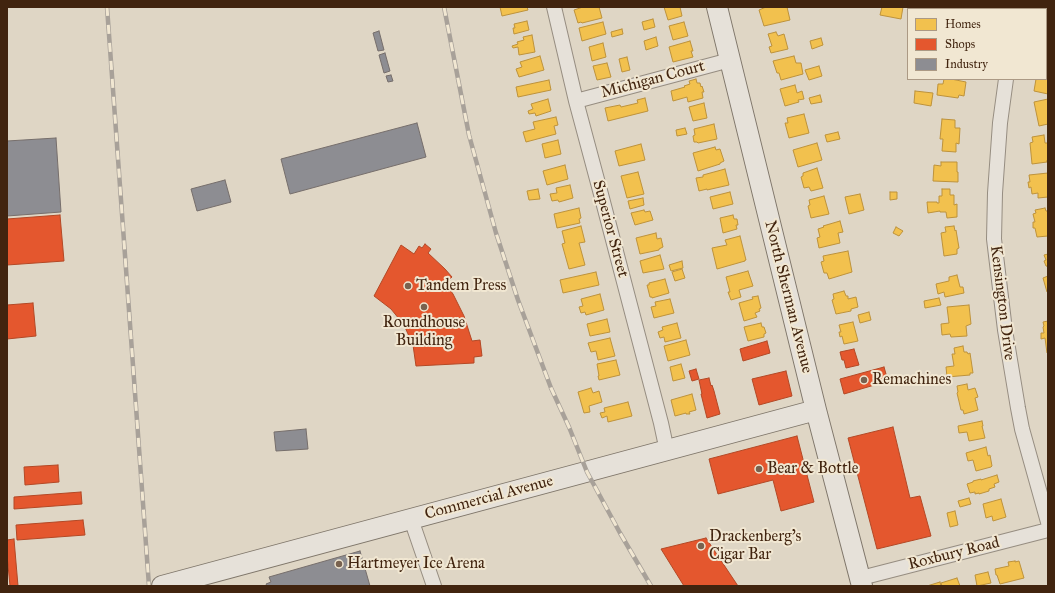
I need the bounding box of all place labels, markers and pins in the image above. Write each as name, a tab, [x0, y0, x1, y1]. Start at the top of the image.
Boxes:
place label: Tandem Press	[416, 276, 506, 296]
marker: Tandem Press	[403, 281, 413, 291]
marker: Roundhouse Building	[419, 302, 429, 312]
place label: Roundhouse Building	[383, 313, 465, 351]
place label: Remachines	[872, 370, 951, 390]
marker: Remachines	[859, 375, 869, 385]
place label: Bear & Bottle	[767, 459, 858, 479]
marker: Bear & Bottle	[754, 464, 764, 474]
place label: Drackenberg's Cigar Bar	[709, 527, 801, 565]
marker: Drackenberg's Cigar Bar	[696, 541, 706, 551]
place label: Hartmeyer Ice Arena	[347, 554, 485, 574]
marker: Hartmeyer Ice Arena	[334, 559, 344, 569]

